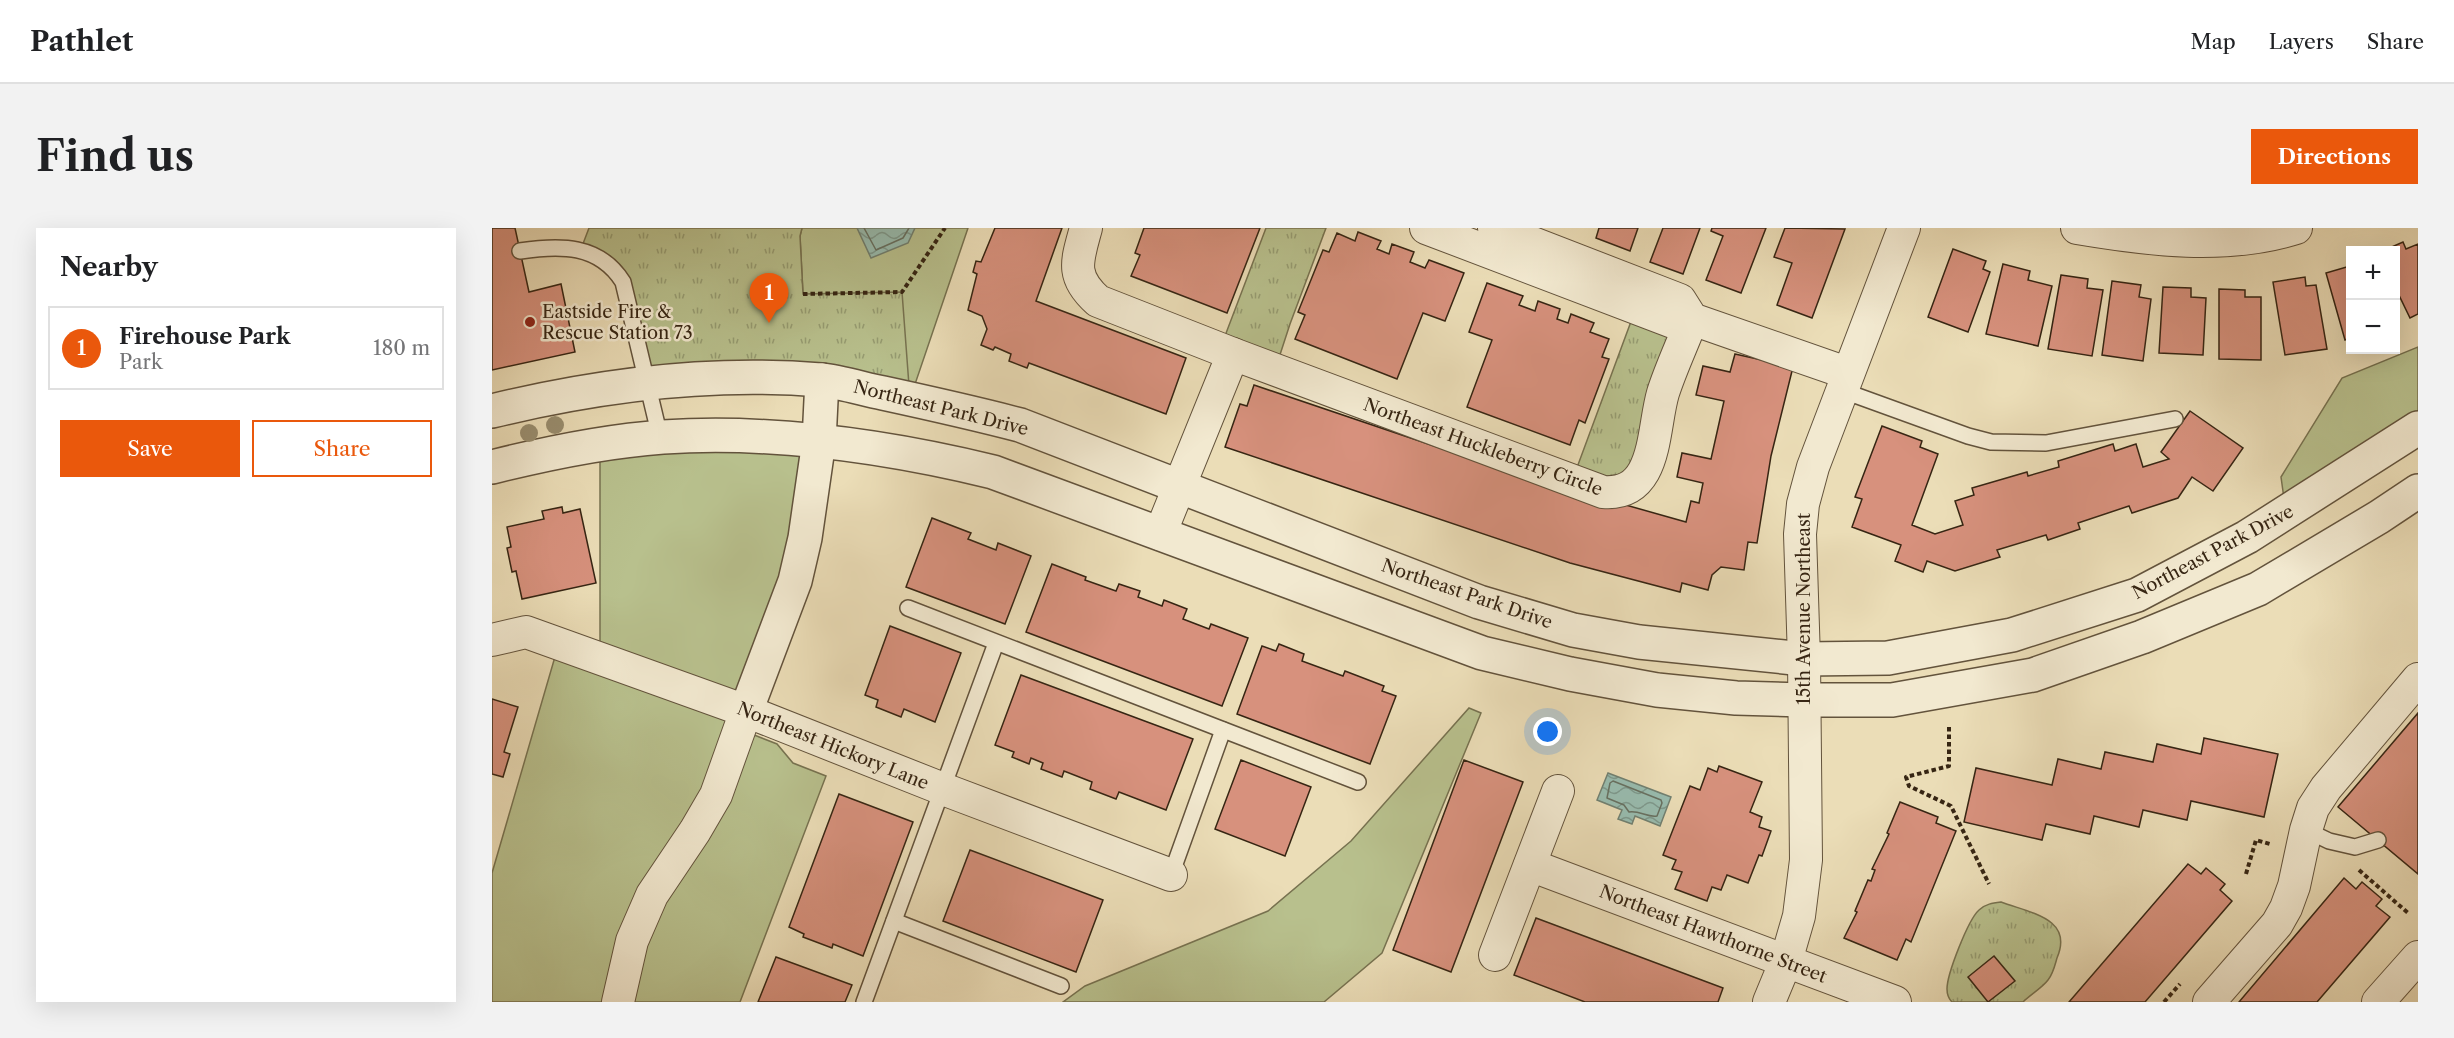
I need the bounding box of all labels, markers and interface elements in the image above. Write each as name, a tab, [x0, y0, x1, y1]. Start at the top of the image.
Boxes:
text: Pathlet	[30, 24, 133, 58]
text: Map	[2191, 29, 2236, 54]
text: Layers	[2269, 29, 2334, 54]
text: Share	[2367, 29, 2424, 54]
button: Directions	[2251, 129, 2418, 184]
text: Find us	[36, 130, 194, 182]
map controls	[2346, 246, 2400, 354]
button: +	[2346, 246, 2400, 300]
text: Nearby	[60, 251, 158, 283]
pin: 1	[750, 274, 788, 323]
button: −	[2346, 300, 2400, 354]
place label: Eastside Fire & Rescue Station 73	[542, 301, 693, 344]
marker: Eastside Fire & Rescue Station 73	[523, 315, 537, 329]
text: Firehouse Park	[119, 323, 291, 350]
text: 1	[77, 336, 86, 360]
text: 180 m	[373, 336, 430, 360]
text: Park	[119, 350, 162, 374]
street label: Northeast Park Drive	[851, 376, 1031, 440]
street label: Northeast Huckleberry Circle	[1361, 393, 1605, 501]
button: Save	[60, 420, 240, 477]
button: Share	[252, 420, 432, 477]
street label: Northeast Park Drive	[2129, 500, 2297, 604]
street label: 15th Avenue Northeast	[1793, 512, 1815, 705]
street label: Northeast Park Drive	[1379, 554, 1555, 634]
street label: Northeast Hickory Lane	[734, 697, 932, 795]
your location	[1533, 717, 1562, 746]
street label: Northeast Hawthorne Street	[1596, 880, 1830, 988]

